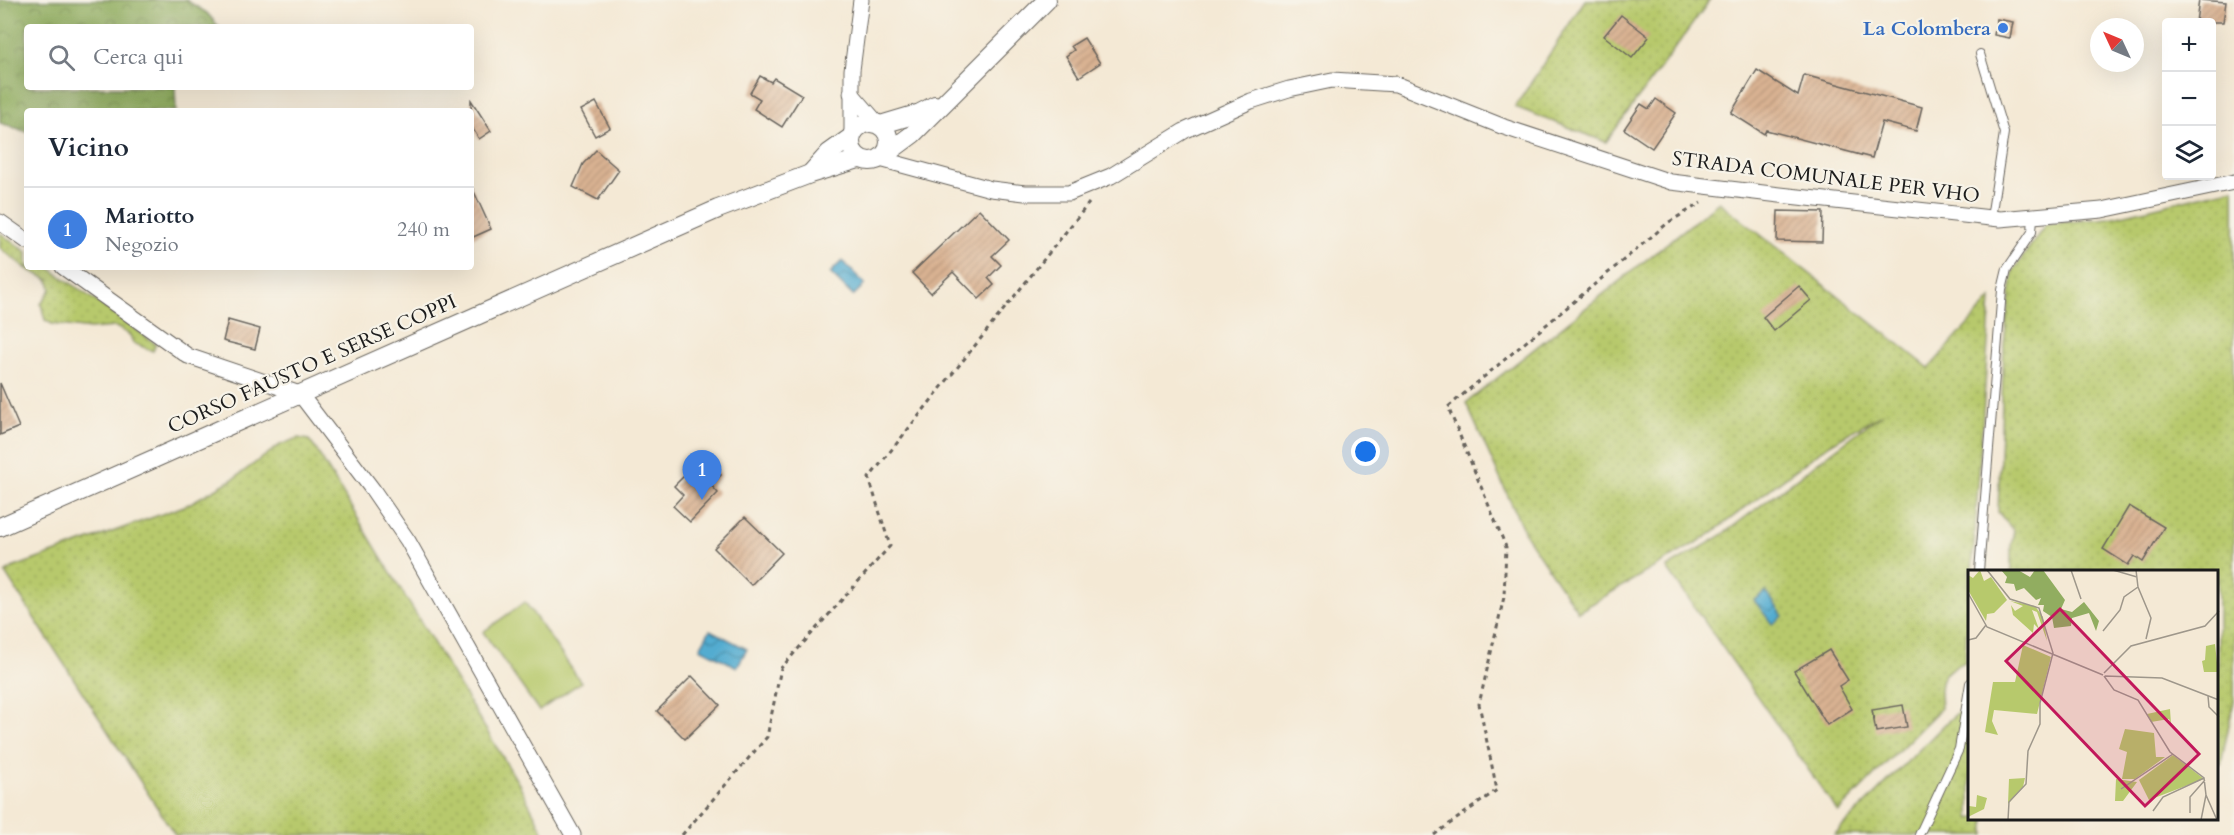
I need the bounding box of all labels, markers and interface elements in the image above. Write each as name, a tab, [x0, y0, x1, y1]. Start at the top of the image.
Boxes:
place label: La Colombera	[1863, 15, 1991, 42]
north arrow	[2090, 18, 2144, 72]
map controls	[2162, 18, 2216, 180]
button: +	[2162, 18, 2216, 72]
marker: La Colombera	[1996, 21, 2010, 35]
search box	[24, 24, 474, 90]
icon: search	[45, 41, 78, 74]
text: Cerca qui	[93, 42, 183, 72]
button: −	[2162, 72, 2216, 126]
button: layers	[2162, 126, 2216, 180]
text: Vicino	[48, 130, 129, 165]
street label: STRADA COMUNALE PER VHO	[1671, 145, 1981, 209]
text: Mariotto	[105, 201, 194, 231]
text: 1	[62, 216, 73, 243]
text: 240 m	[397, 216, 450, 243]
text: Negozio	[105, 231, 179, 258]
street label: CORSO FAUSTO E SERSE COPPI	[163, 288, 461, 440]
your location	[1351, 437, 1380, 466]
pin: 1	[682, 450, 722, 500]
inset map	[1968, 570, 2219, 820]

